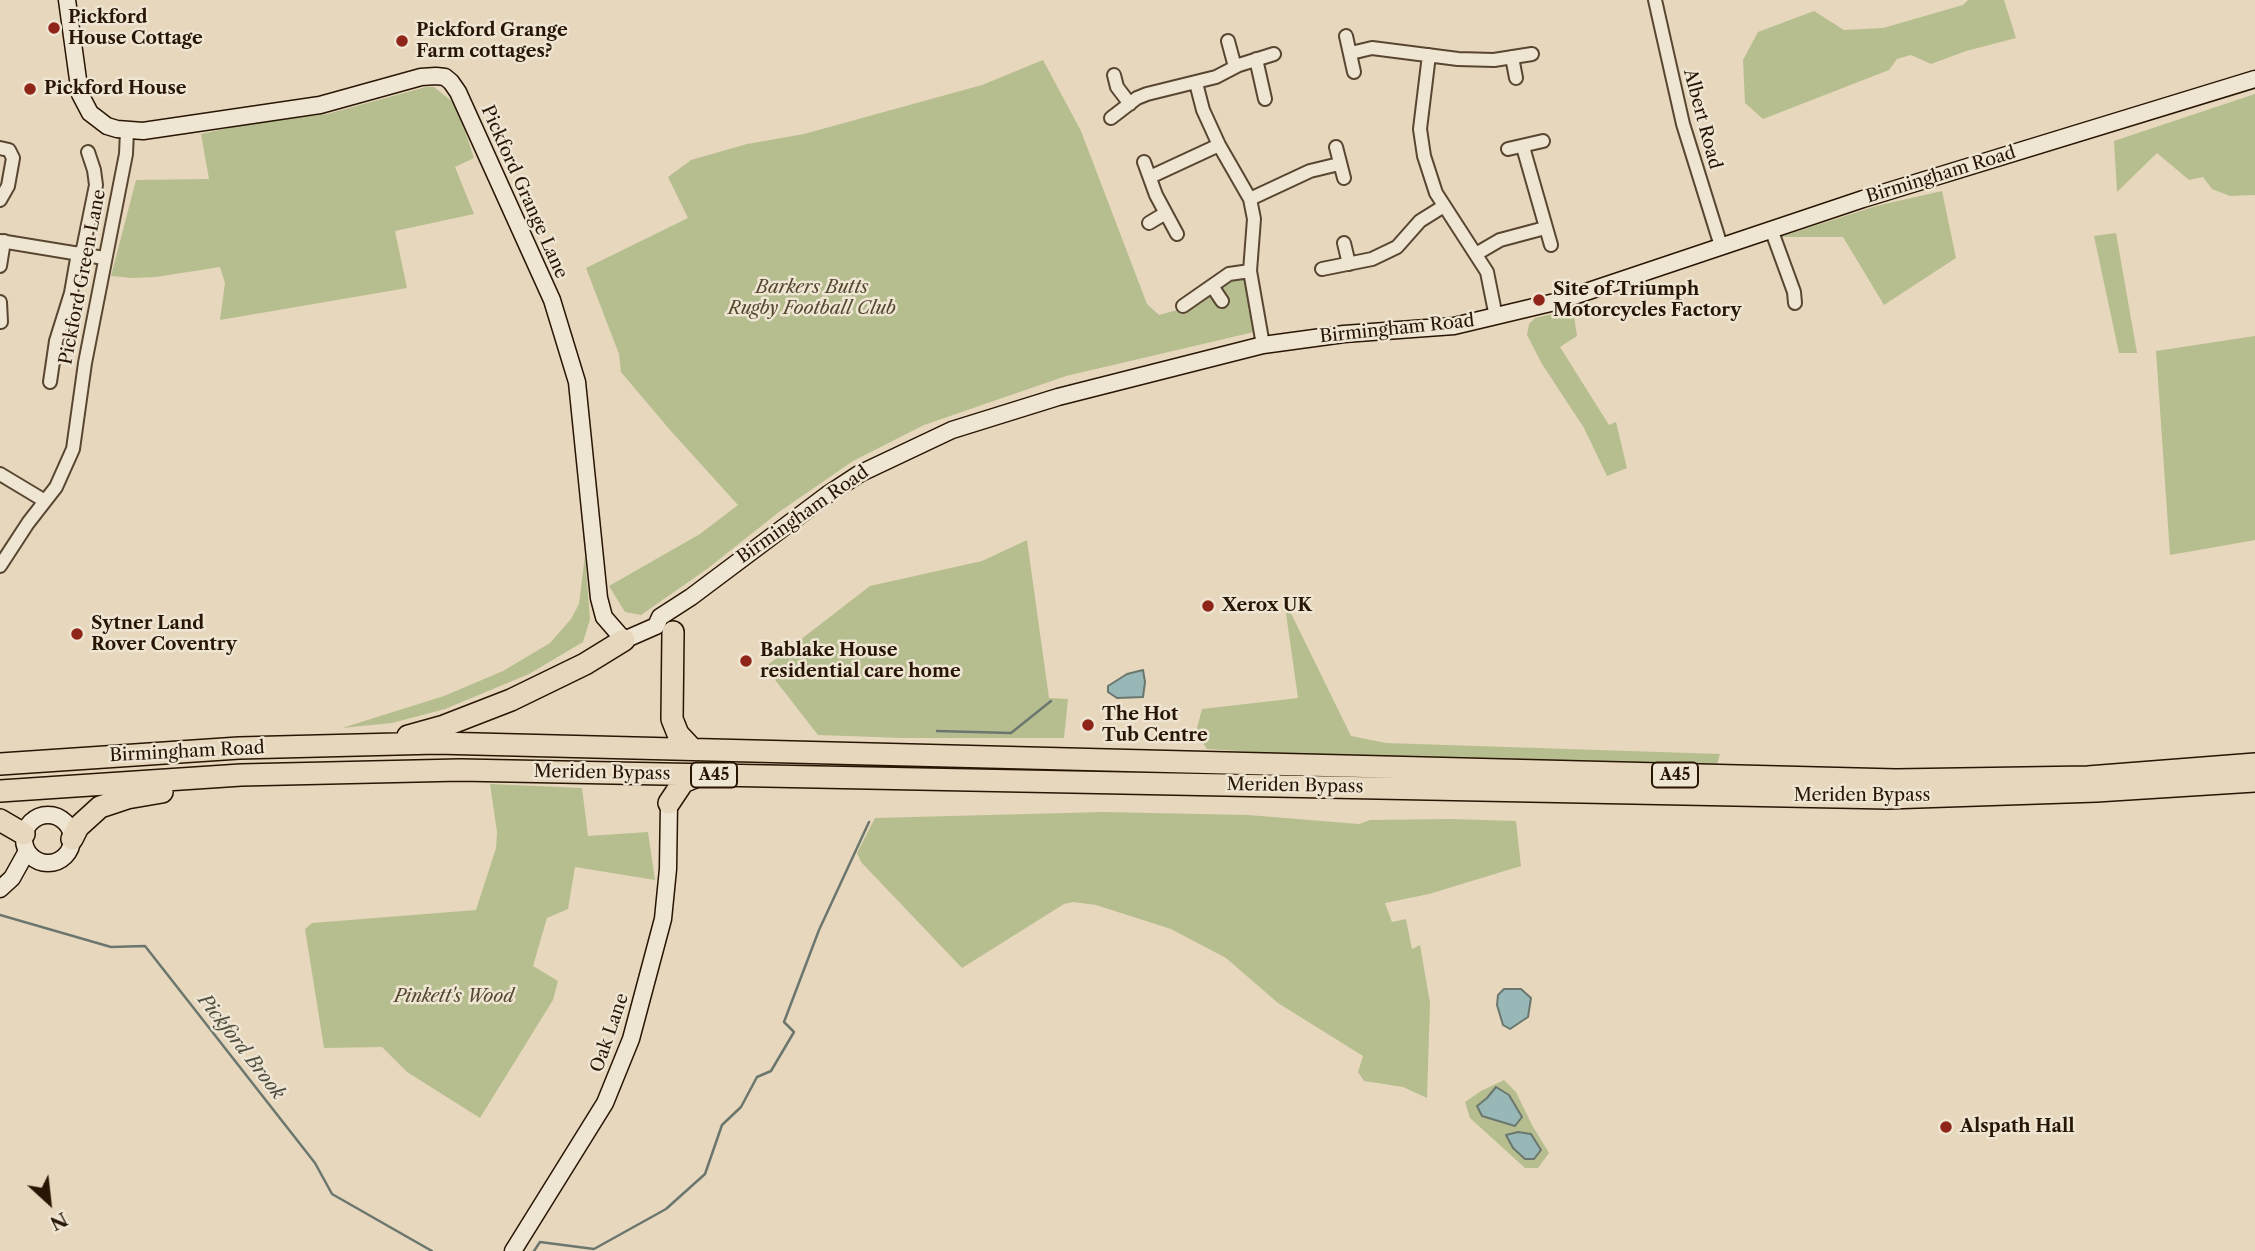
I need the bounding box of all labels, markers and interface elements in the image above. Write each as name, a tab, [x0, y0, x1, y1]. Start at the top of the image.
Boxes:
place label: Pickford House Cottage	[68, 7, 203, 50]
marker: Pickford House Cottage	[46, 20, 62, 36]
place label: Pickford Grange Farm cottages?	[416, 20, 568, 62]
marker: Pickford Grange Farm cottages?	[394, 33, 410, 49]
street label: Albert Road	[1678, 67, 1726, 171]
place label: Pickford House	[44, 78, 187, 100]
marker: Pickford House	[22, 81, 38, 97]
street label: Pickford Grange Lane	[476, 102, 572, 282]
street label: Birmingham Road	[1864, 142, 2018, 208]
street label: Pickford Green Lane	[55, 187, 111, 367]
park label: Barkers Butts Rugby Football Club	[728, 277, 896, 320]
place label: Site of Triumph Motorcycles Factory	[1553, 279, 1741, 322]
marker: Site of Triumph Motorcycles Factory	[1531, 292, 1547, 308]
street label: Birmingham Road	[1319, 310, 1475, 348]
street label: Birmingham Road	[733, 462, 873, 568]
place label: Xerox UK	[1222, 595, 1312, 617]
marker: Xerox UK	[1200, 598, 1216, 614]
place label: Sytner Land Rover Coventry	[91, 613, 237, 656]
marker: Sytner Land Rover Coventry	[69, 626, 85, 642]
place label: Bablake House residential care home	[760, 640, 961, 682]
marker: Bablake House residential care home	[738, 653, 754, 669]
place label: The Hot Tub Centre	[1102, 704, 1208, 746]
marker: The Hot Tub Centre	[1080, 717, 1096, 733]
street label: Birmingham Road	[109, 737, 265, 767]
street label: Meriden Bypass	[533, 761, 671, 785]
road number: A45	[691, 762, 737, 788]
road number: A45	[1652, 762, 1698, 788]
street label: Meriden Bypass	[1226, 774, 1364, 798]
street label: Meriden Bypass	[1794, 785, 1930, 807]
park label: Pinkett's Wood	[394, 986, 514, 1008]
water label: Pickford Brook	[193, 990, 289, 1104]
street label: Oak Lane	[586, 991, 634, 1075]
place label: Alspath Hall	[1960, 1116, 2075, 1138]
marker: Alspath Hall	[1938, 1119, 1954, 1135]
north arrow	[14, 1167, 84, 1237]
text: N	[46, 1207, 71, 1235]

